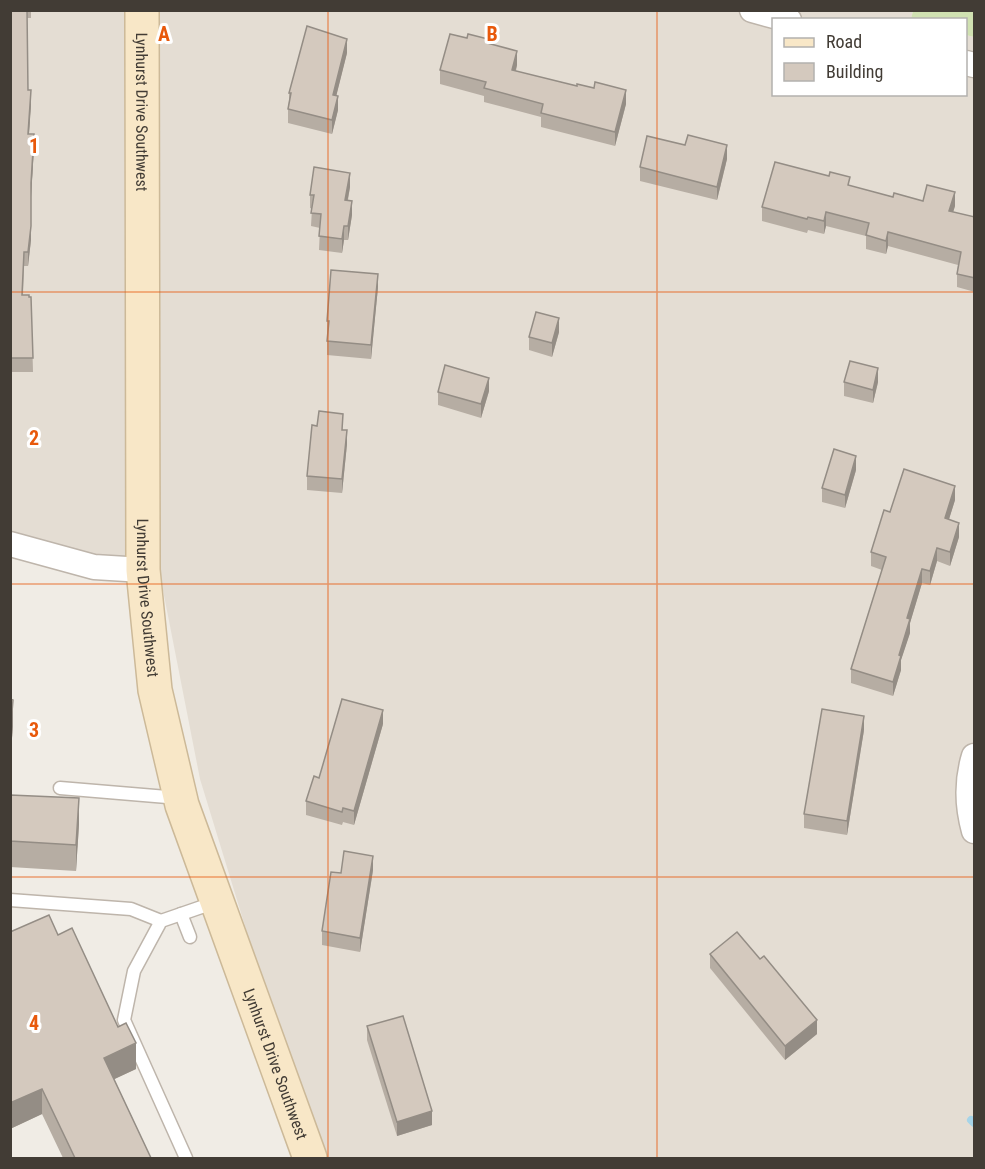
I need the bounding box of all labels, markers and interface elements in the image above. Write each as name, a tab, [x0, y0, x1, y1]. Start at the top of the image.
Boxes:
legend	[772, 18, 967, 96]
text: A	[158, 22, 170, 46]
text: B	[486, 22, 498, 46]
text: Road	[826, 31, 862, 52]
street label: Lynhurst Drive Southwest	[132, 32, 151, 192]
text: Building	[826, 61, 883, 82]
text: 1	[29, 134, 39, 158]
text: 2	[29, 426, 39, 450]
street label: Lynhurst Drive Southwest	[133, 518, 163, 678]
text: 3	[29, 718, 39, 742]
street label: Lynhurst Drive Southwest	[239, 986, 312, 1142]
text: 4	[29, 1011, 39, 1035]

